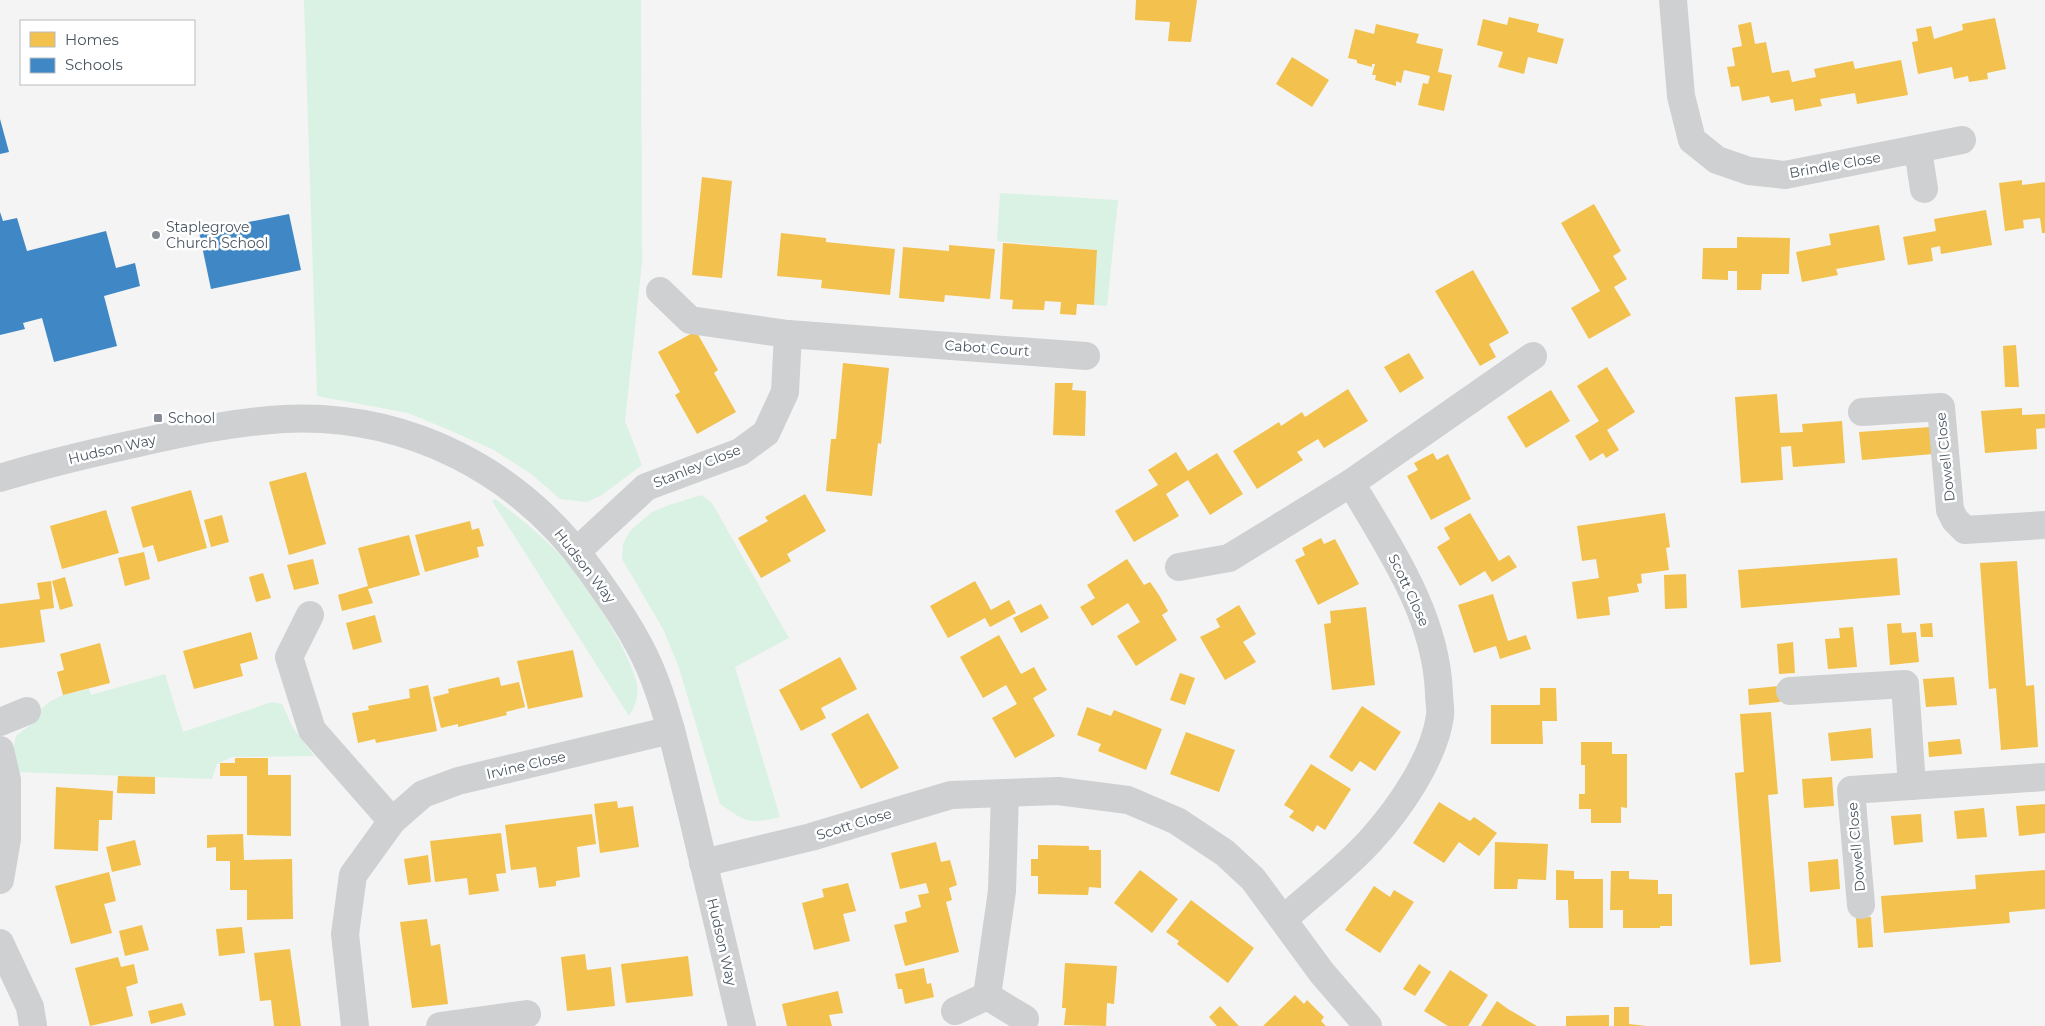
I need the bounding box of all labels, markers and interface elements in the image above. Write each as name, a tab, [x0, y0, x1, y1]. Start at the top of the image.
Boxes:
legend	[20, 20, 195, 85]
text: Homes	[65, 30, 119, 49]
text: Schools	[65, 55, 123, 74]
street label: Brindle Close	[1788, 148, 1882, 182]
place label: Staplegrove Church School	[166, 218, 268, 252]
marker: Staplegrove Church School	[150, 229, 162, 241]
street label: Cabot Court	[944, 336, 1030, 360]
place label: School	[168, 409, 215, 427]
street label: Dowell Close	[1931, 411, 1959, 503]
marker: School	[152, 412, 164, 424]
street label: Hudson Way	[66, 430, 158, 468]
street label: Stanley Close	[651, 440, 743, 492]
street label: Hudson Way	[550, 525, 620, 607]
street label: Scott Close	[1384, 551, 1434, 629]
street label: Irvine Close	[485, 747, 567, 783]
street label: Dowell Close	[1843, 802, 1869, 892]
street label: Scott Close	[814, 804, 894, 844]
street label: Hudson Way	[703, 896, 741, 988]

